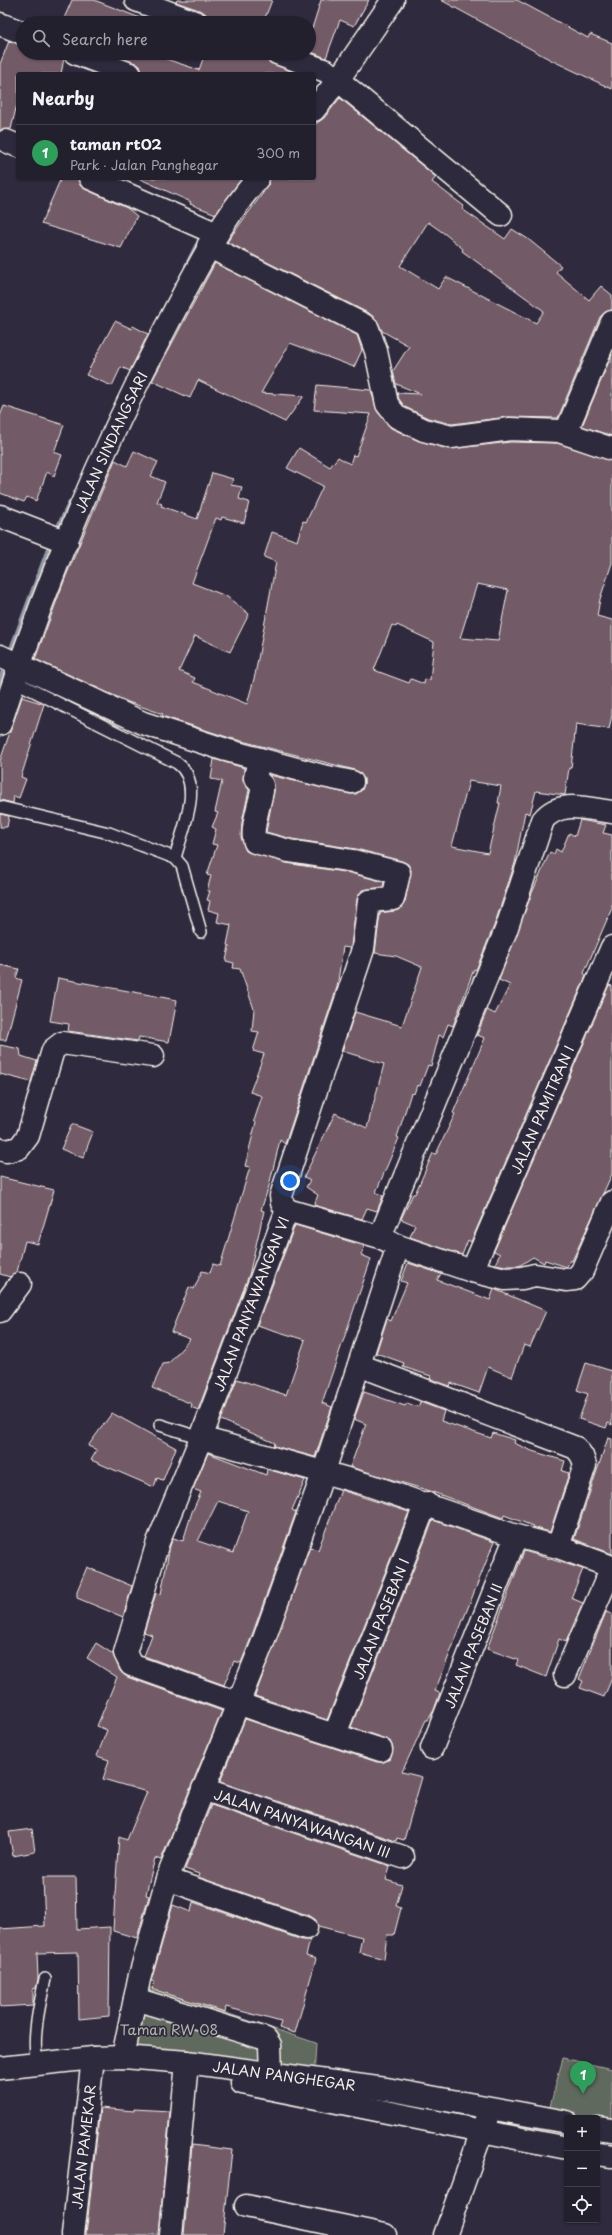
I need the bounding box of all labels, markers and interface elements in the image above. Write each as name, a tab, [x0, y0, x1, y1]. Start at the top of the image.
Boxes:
search box	[16, 16, 316, 60]
icon: search	[30, 27, 52, 49]
text: Search here	[62, 27, 148, 50]
text: Nearby	[32, 85, 94, 111]
text: taman rt02	[70, 132, 162, 155]
text: 1	[42, 143, 48, 162]
text: 300 m	[256, 143, 300, 162]
text: Park · Jalan Panghegar	[70, 155, 218, 174]
street label: JALAN SINDANGSARI	[69, 368, 152, 516]
street label: JALAN PAMITRAN I	[505, 1042, 579, 1177]
your location	[280, 1171, 300, 1191]
street label: JALAN PANYAWANGAN VI	[208, 1213, 294, 1395]
street label: JALAN PASEBAN I	[347, 1555, 414, 1683]
street label: JALAN PASEBAN II	[438, 1580, 507, 1711]
street label: JALAN PANYAWANGAN III	[211, 1783, 393, 1863]
park label: Taman RW 08	[120, 2019, 218, 2040]
street label: JALAN PANGHEGAR	[212, 2055, 357, 2095]
pin: 1	[570, 2061, 596, 2094]
street label: JALAN PAMEKAR	[66, 2083, 100, 2210]
map controls	[564, 2115, 600, 2223]
button: +	[564, 2115, 600, 2151]
button: −	[564, 2151, 600, 2187]
button: locate	[564, 2187, 600, 2223]

